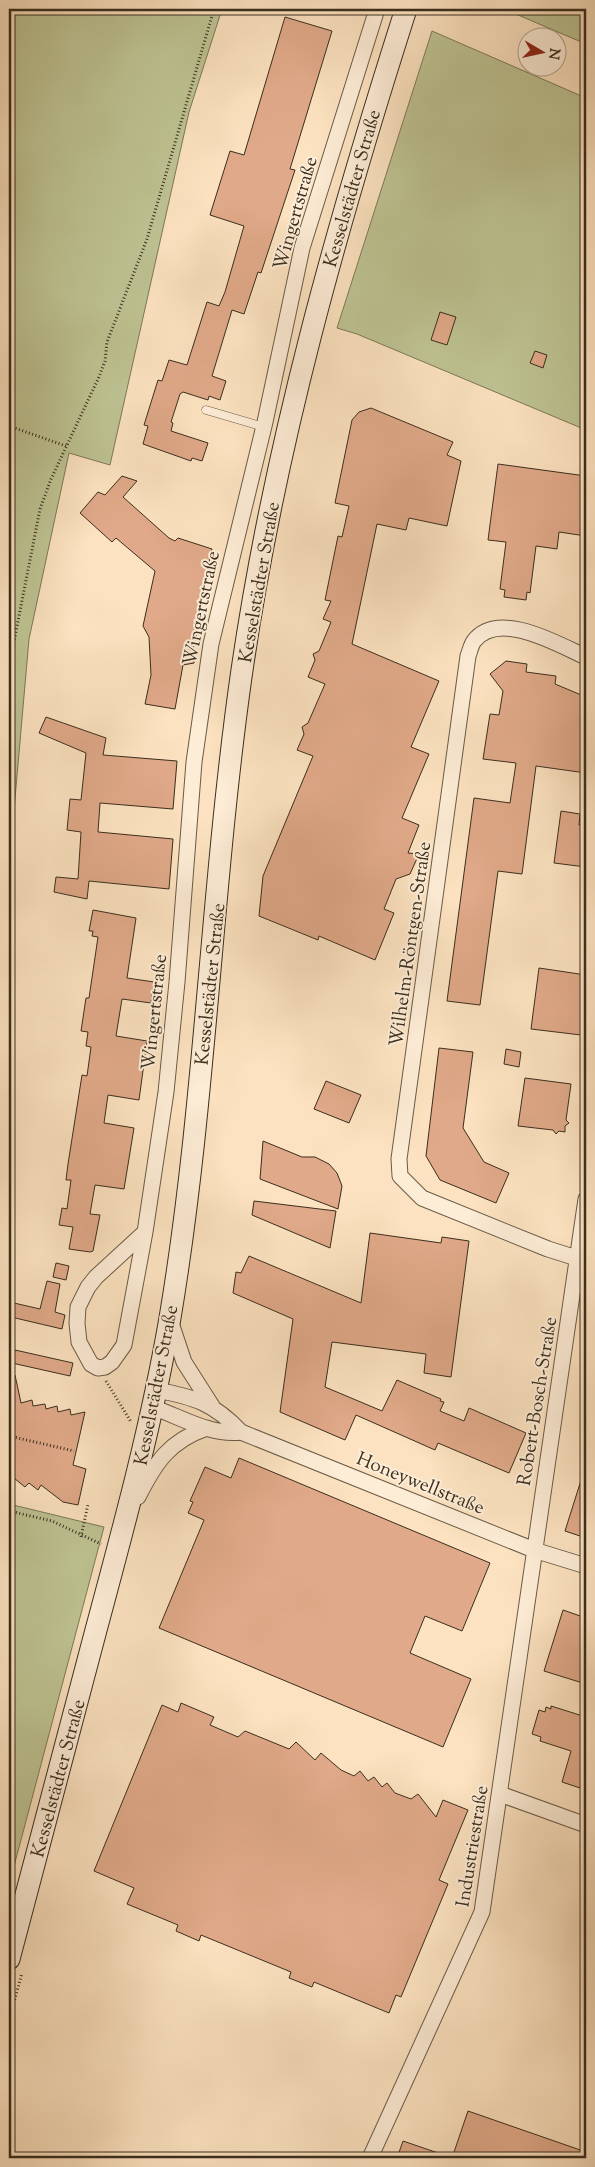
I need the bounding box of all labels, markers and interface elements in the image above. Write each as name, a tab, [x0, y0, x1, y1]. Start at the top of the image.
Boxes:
north arrow	[518, 28, 568, 78]
text: N	[542, 47, 564, 61]
street label: Kesselstädter Straße	[318, 107, 389, 271]
street label: Wingertstraße	[267, 154, 326, 274]
street label: Kesselstädter Straße	[233, 500, 288, 665]
street label: Wingertstraße	[177, 548, 228, 668]
street label: Wilhelm-Röntgen-Straße	[384, 840, 439, 1049]
street label: Kesselstädter Straße	[190, 902, 233, 1067]
street label: Wingertstraße	[136, 953, 175, 1072]
street label: Kesselstädter Straße	[129, 1303, 186, 1468]
street label: Robert-Bosch-Straße	[512, 1315, 565, 1488]
street label: Honeywellstraße	[352, 1446, 488, 1522]
street label: Kesselstädter Straße	[25, 1696, 94, 1861]
street label: Industriestraße	[451, 1784, 496, 1909]

